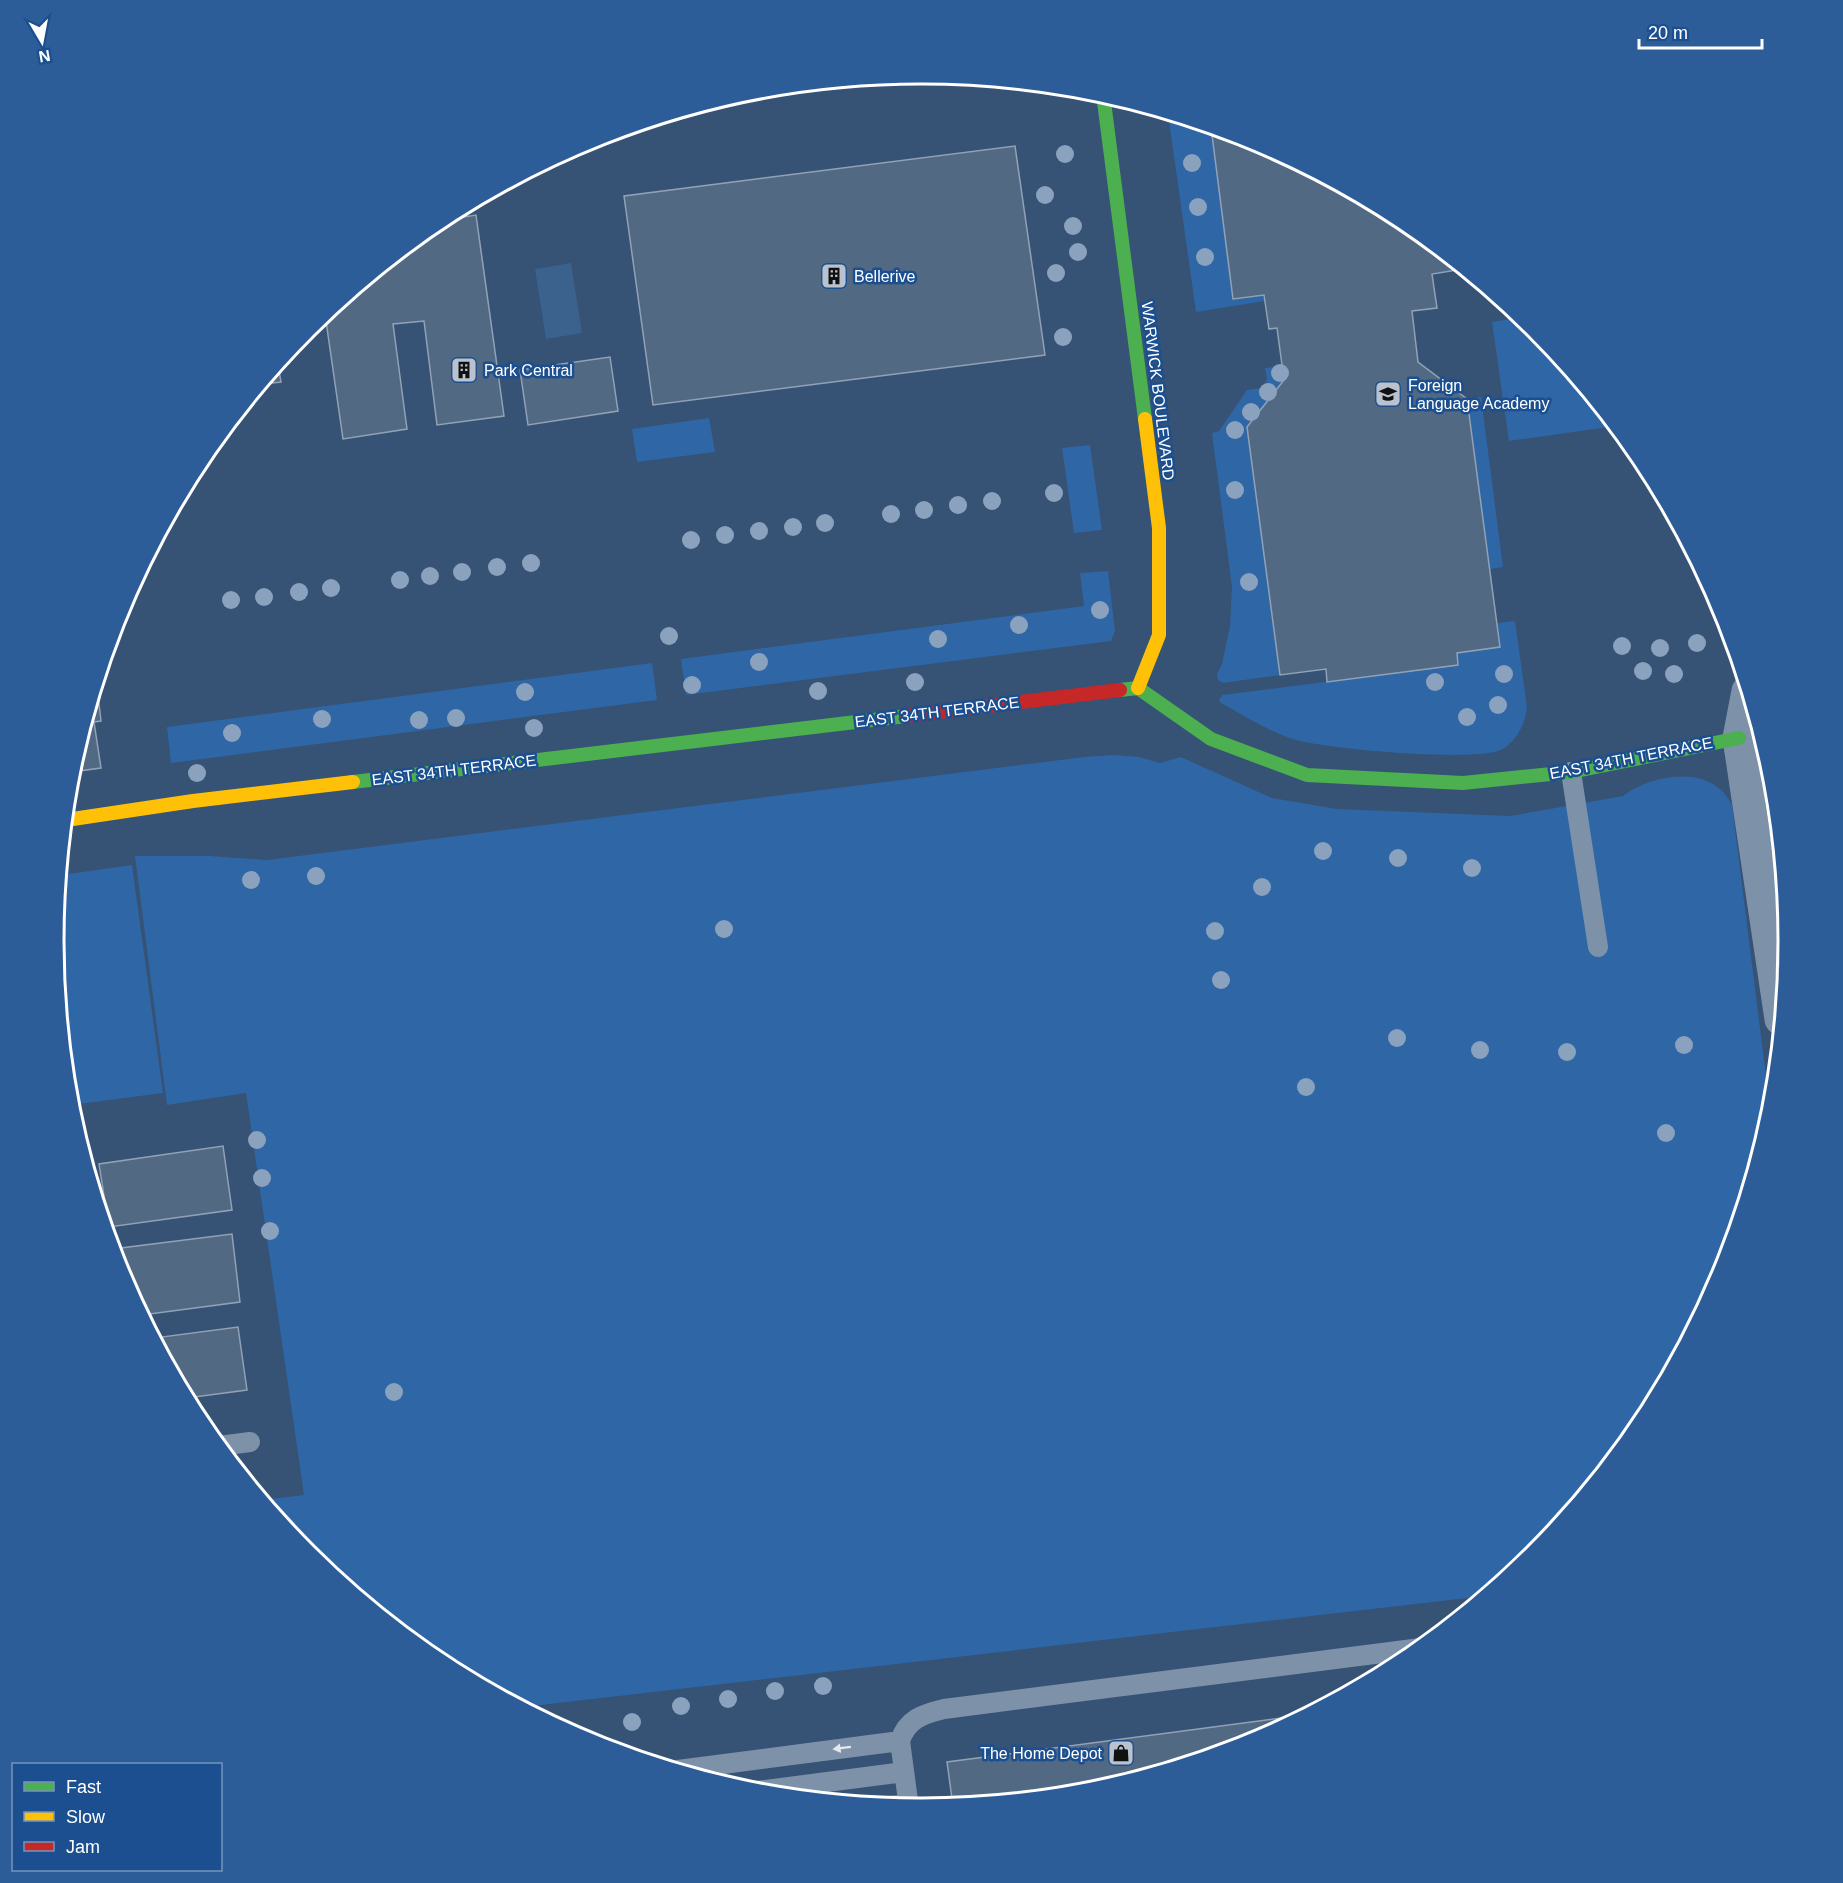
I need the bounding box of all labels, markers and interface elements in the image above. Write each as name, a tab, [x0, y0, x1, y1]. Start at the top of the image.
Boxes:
north arrow	[12, 12, 72, 72]
scale bar	[1639, 12, 1762, 50]
text: 20 m	[1648, 23, 1688, 43]
text: N	[37, 47, 52, 66]
building icon: Bellerive	[819, 261, 849, 291]
place label: Bellerive	[854, 268, 915, 285]
street label: WARWICK BOULEVARD	[1139, 301, 1177, 481]
building icon: Park Central	[449, 355, 479, 385]
place label: Park Central	[484, 362, 573, 379]
place label: Foreign Language Academy	[1408, 377, 1549, 412]
school or university icon: Foreign Language Academy	[1373, 379, 1403, 409]
street label: EAST 34TH TERRACE	[854, 693, 1020, 731]
street label: EAST 34TH TERRACE	[1548, 734, 1714, 782]
street label: EAST 34TH TERRACE	[371, 751, 537, 789]
shop icon: The Home Depot	[1106, 1738, 1136, 1768]
one-way arrow	[832, 1744, 851, 1753]
place label: The Home Depot	[980, 1745, 1103, 1762]
legend	[12, 1763, 222, 1871]
text: Fast	[66, 1777, 101, 1797]
text: Slow	[66, 1807, 106, 1827]
text: Jam	[66, 1837, 100, 1857]

